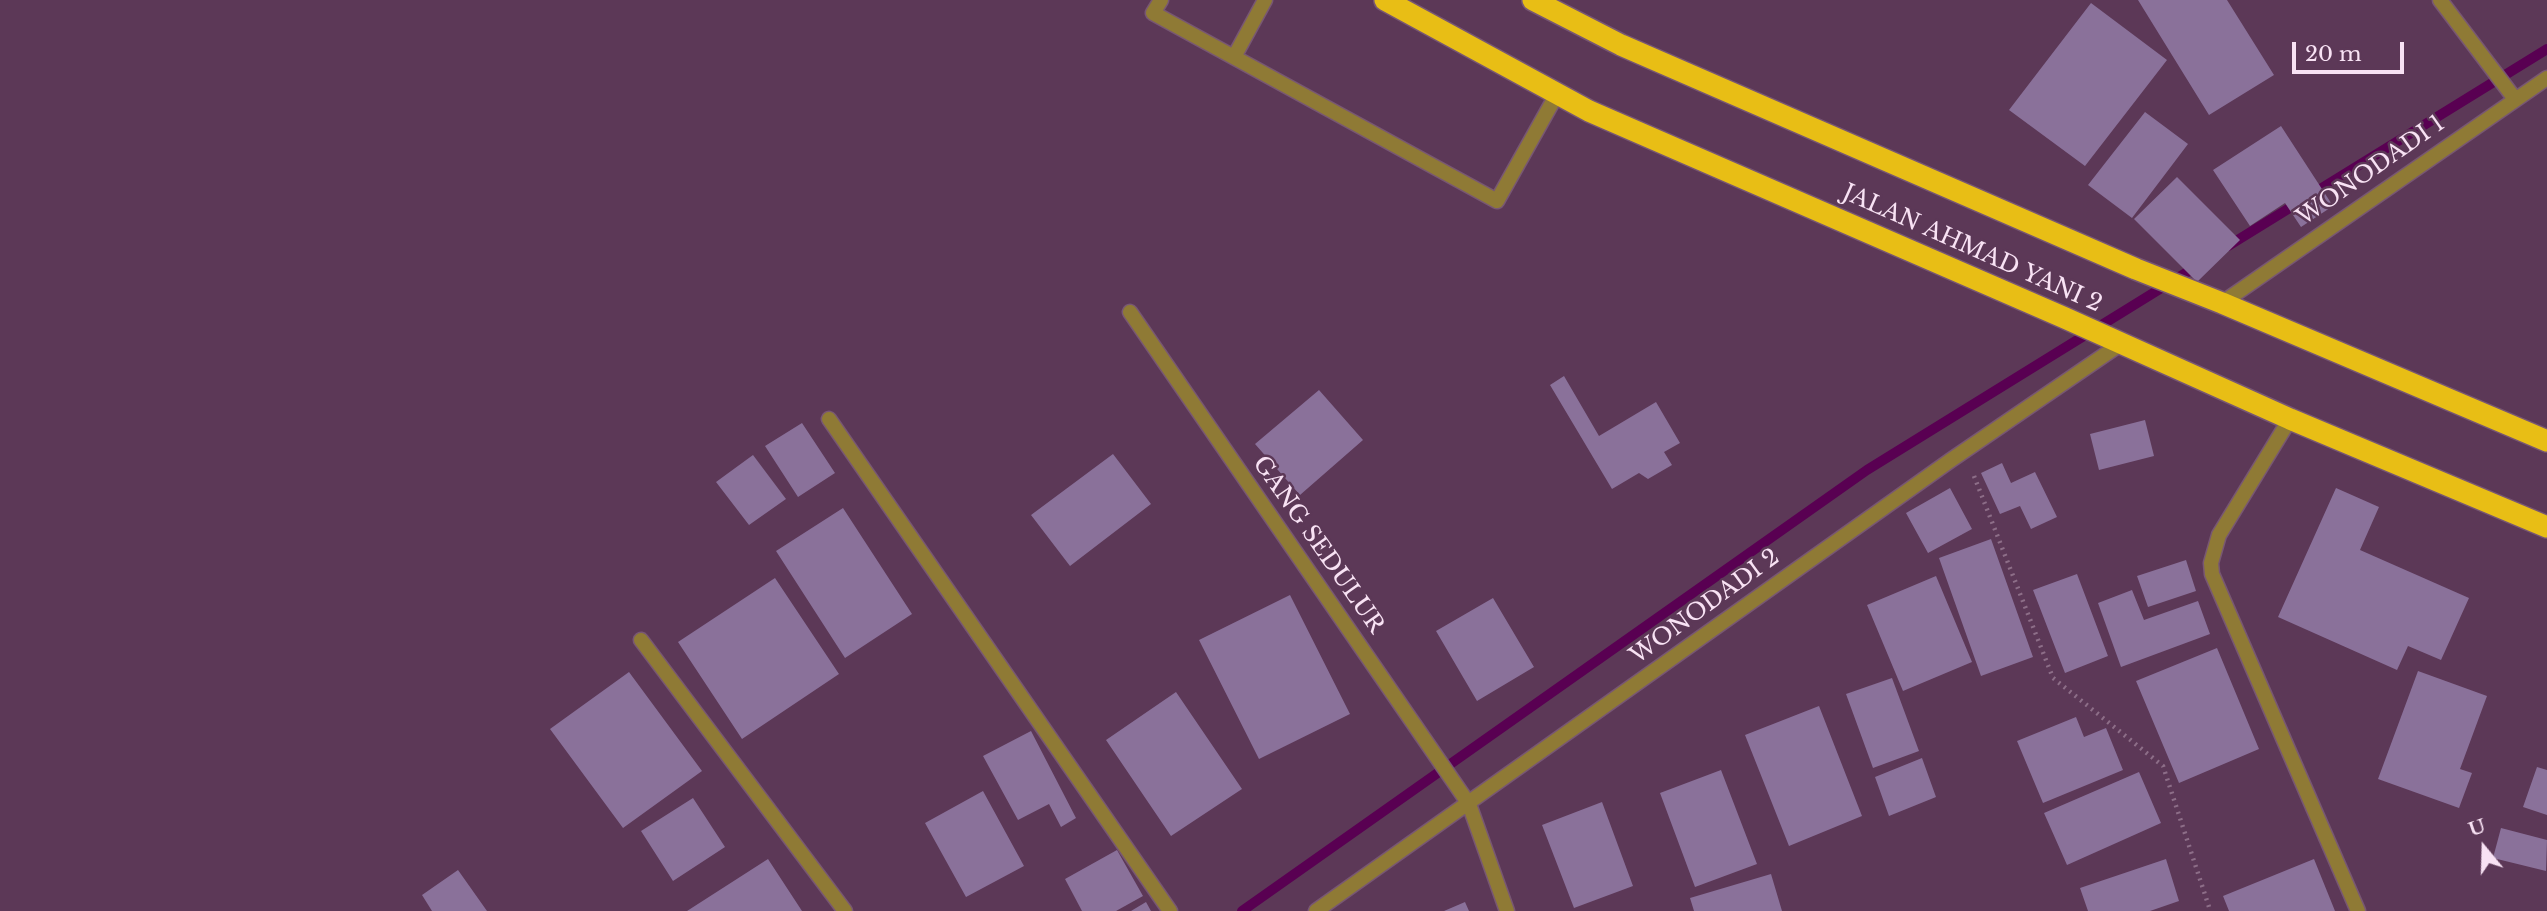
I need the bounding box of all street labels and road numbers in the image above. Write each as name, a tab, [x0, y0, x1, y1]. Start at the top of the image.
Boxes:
street label: WONODADI 1	[2292, 110, 2450, 232]
street label: JALAN AHMAD YANI 2	[1838, 179, 2106, 319]
street label: GANG SEDULUR	[1246, 451, 1390, 639]
street label: WONODADI 2	[1625, 544, 1785, 670]

